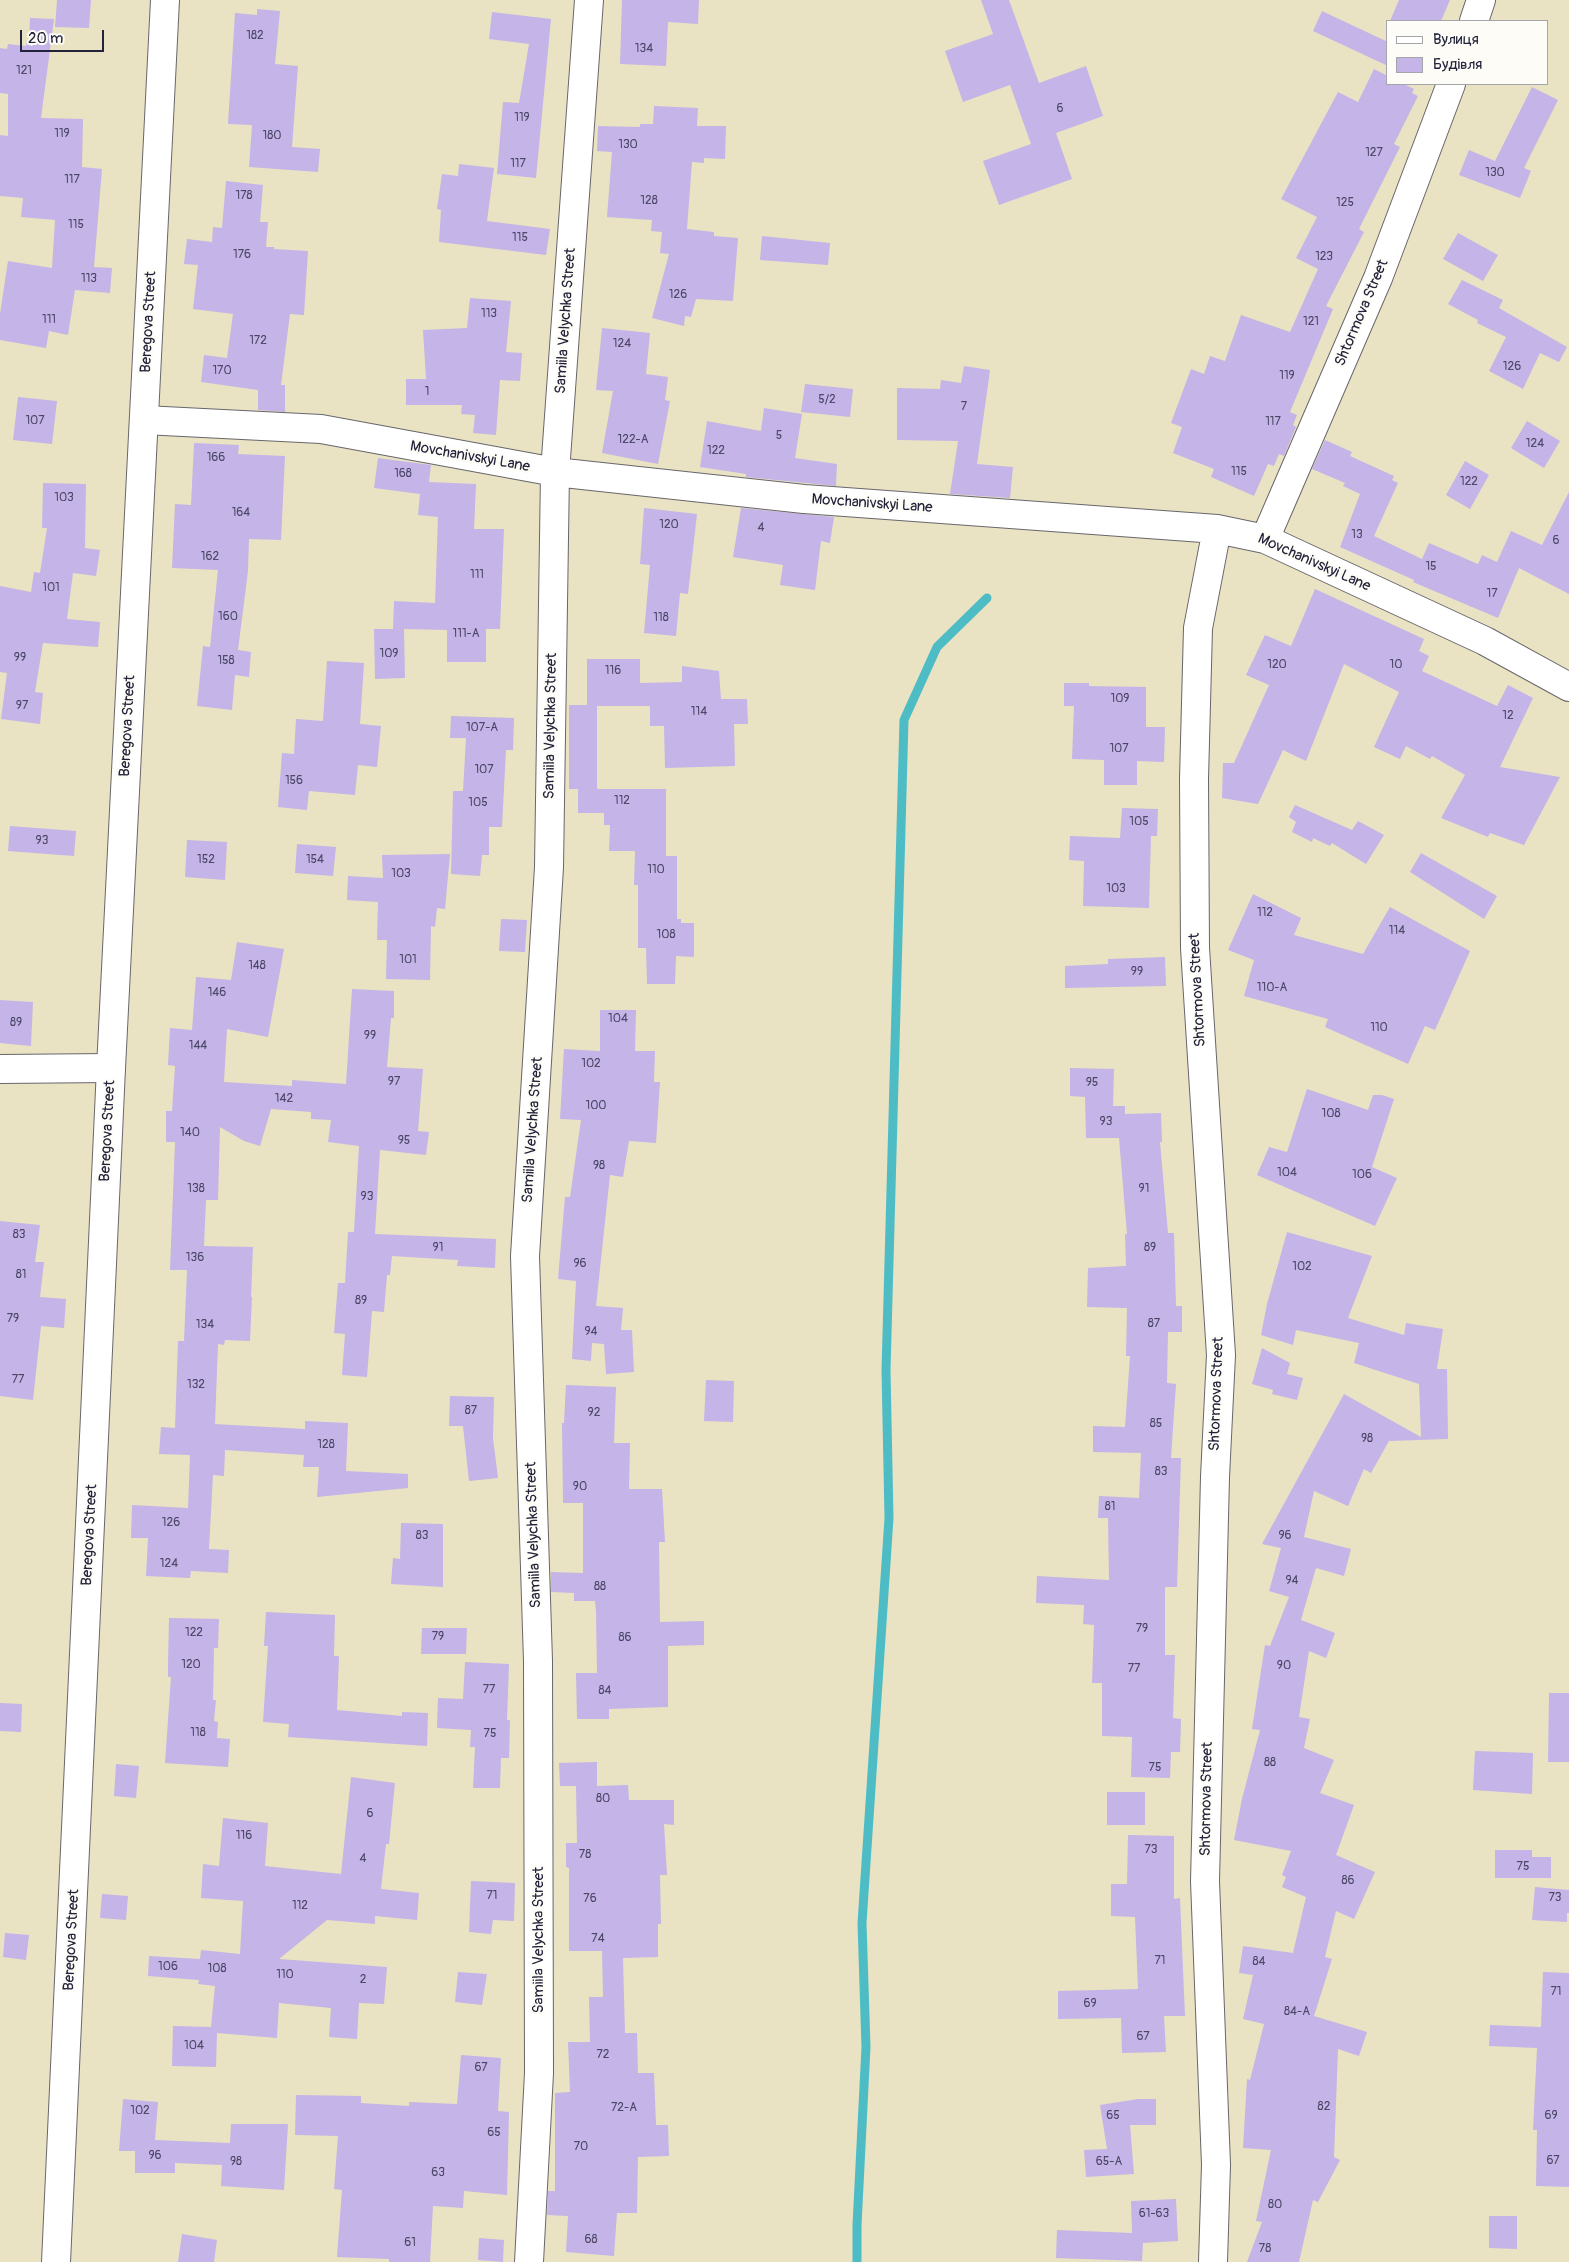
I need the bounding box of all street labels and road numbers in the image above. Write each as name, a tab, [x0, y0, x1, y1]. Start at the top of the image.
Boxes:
street label: Samiila Velychka Street	[552, 247, 580, 395]
street label: Shtormova Street	[1331, 257, 1393, 369]
street label: Beregova Street	[137, 271, 161, 373]
street label: Movchanivskyi Lane	[409, 438, 531, 476]
street label: Movchanivskyi Lane	[811, 491, 933, 517]
street label: Movchanivskyi Lane	[1255, 530, 1373, 596]
street label: Samiila Velychka Street	[541, 653, 561, 799]
street label: Beregova Street	[116, 675, 140, 777]
street label: Shtormova Street	[1186, 932, 1210, 1048]
street label: Samiila Velychka Street	[519, 1056, 547, 1204]
street label: Beregova Street	[96, 1080, 120, 1182]
street label: Shtormova Street	[1206, 1337, 1228, 1451]
street label: Samiila Velychka Street	[522, 1462, 546, 1608]
street label: Beregova Street	[78, 1484, 102, 1586]
street label: Shtormova Street	[1197, 1742, 1217, 1856]
street label: Samiila Velychka Street	[530, 1867, 548, 2013]
street label: Beregova Street	[60, 1889, 84, 1991]

